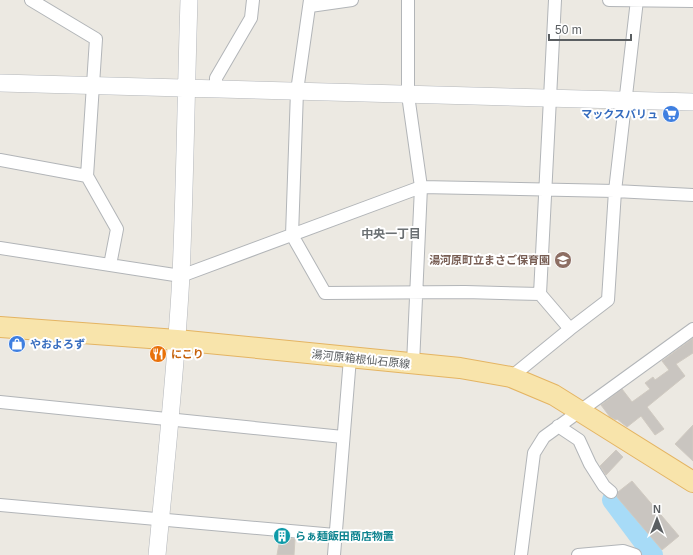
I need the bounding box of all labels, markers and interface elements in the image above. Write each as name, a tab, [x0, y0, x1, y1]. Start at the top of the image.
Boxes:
scale bar	[549, 16, 631, 42]
text: 50 m	[555, 23, 582, 37]
supermarket icon: マックスバリュ	[661, 104, 681, 124]
place label: マックスバリュ	[581, 108, 658, 120]
district label: 中央一丁目	[361, 227, 421, 241]
school or university icon: 湯河原町立まさご保育園	[553, 250, 573, 270]
place label: 湯河原町立まさご保育園	[429, 254, 550, 266]
shop icon: やおよろず	[7, 334, 27, 354]
place label: やおよろず	[30, 338, 85, 350]
restaurant icon: にこり	[148, 344, 168, 364]
place label: にこり	[171, 348, 204, 360]
street label: 湯河原箱根仙石原線	[311, 348, 411, 370]
north arrow	[637, 499, 677, 539]
text: N	[653, 503, 661, 515]
building icon: らぁ麺飯田商店物置	[272, 526, 292, 546]
place label: らぁ麺飯田商店物置	[295, 530, 394, 542]

